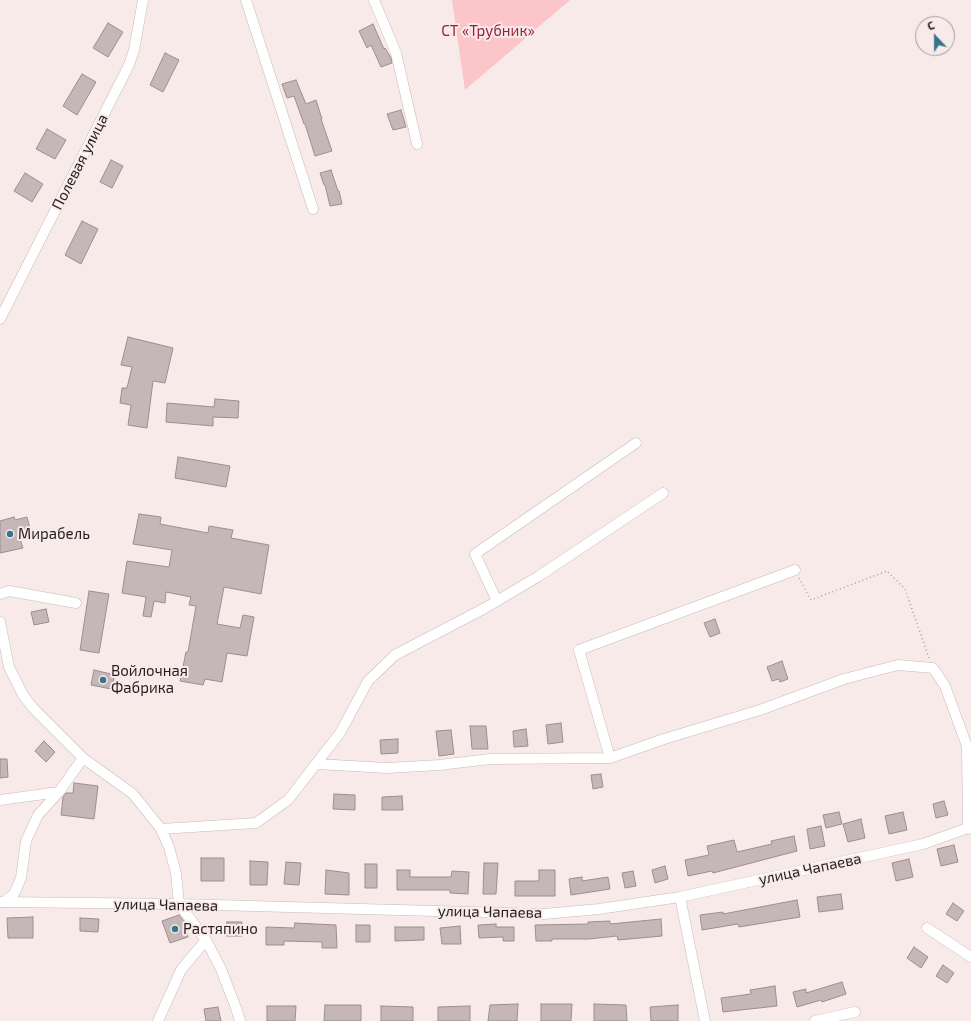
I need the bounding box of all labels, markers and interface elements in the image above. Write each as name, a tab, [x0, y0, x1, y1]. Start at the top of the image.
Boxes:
north arrow	[915, 16, 955, 56]
text: С	[925, 18, 936, 33]
park label: СТ «Трубник»	[441, 22, 535, 40]
street label: Полевая улица	[48, 111, 112, 213]
place label: Мирабель	[18, 525, 90, 543]
marker: Мирабель	[5, 529, 15, 539]
place label: Войлочная Фабрика	[111, 662, 188, 697]
marker: Войлочная Фабрика	[98, 675, 108, 685]
street label: улица Чапаева	[757, 849, 863, 889]
street label: улица Чапаева	[114, 895, 218, 915]
street label: улица Чапаева	[438, 902, 542, 922]
place label: Растяпино	[183, 920, 258, 938]
marker: Растяпино	[170, 924, 180, 934]

